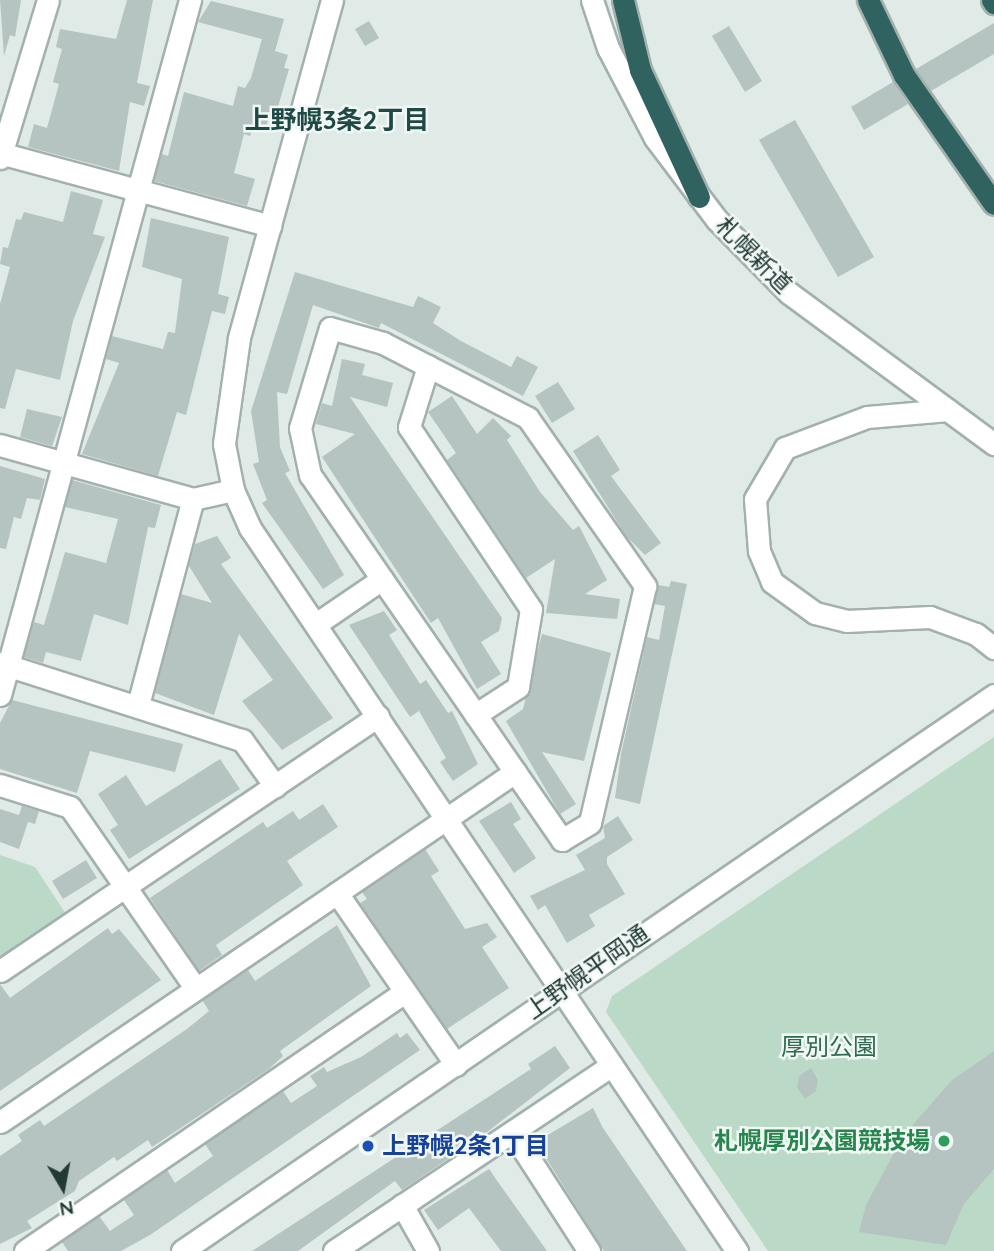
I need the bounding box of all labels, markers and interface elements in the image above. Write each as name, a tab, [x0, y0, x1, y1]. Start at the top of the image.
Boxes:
district label: 上野幌3条2丁目	[245, 104, 429, 136]
street label: 札幌新道	[710, 211, 798, 299]
street label: 上野幌平岡通	[520, 919, 654, 1025]
park label: 厚別公園	[781, 1033, 877, 1061]
place label: 札幌厚別公園競技場	[714, 1127, 930, 1155]
place label: 上野幌2条1丁目	[382, 1132, 549, 1160]
marker: 札幌厚別公園競技場	[936, 1133, 952, 1149]
marker: 上野幌2条1丁目	[360, 1138, 376, 1154]
north arrow	[28, 1153, 98, 1223]
text: N	[58, 1196, 76, 1222]

